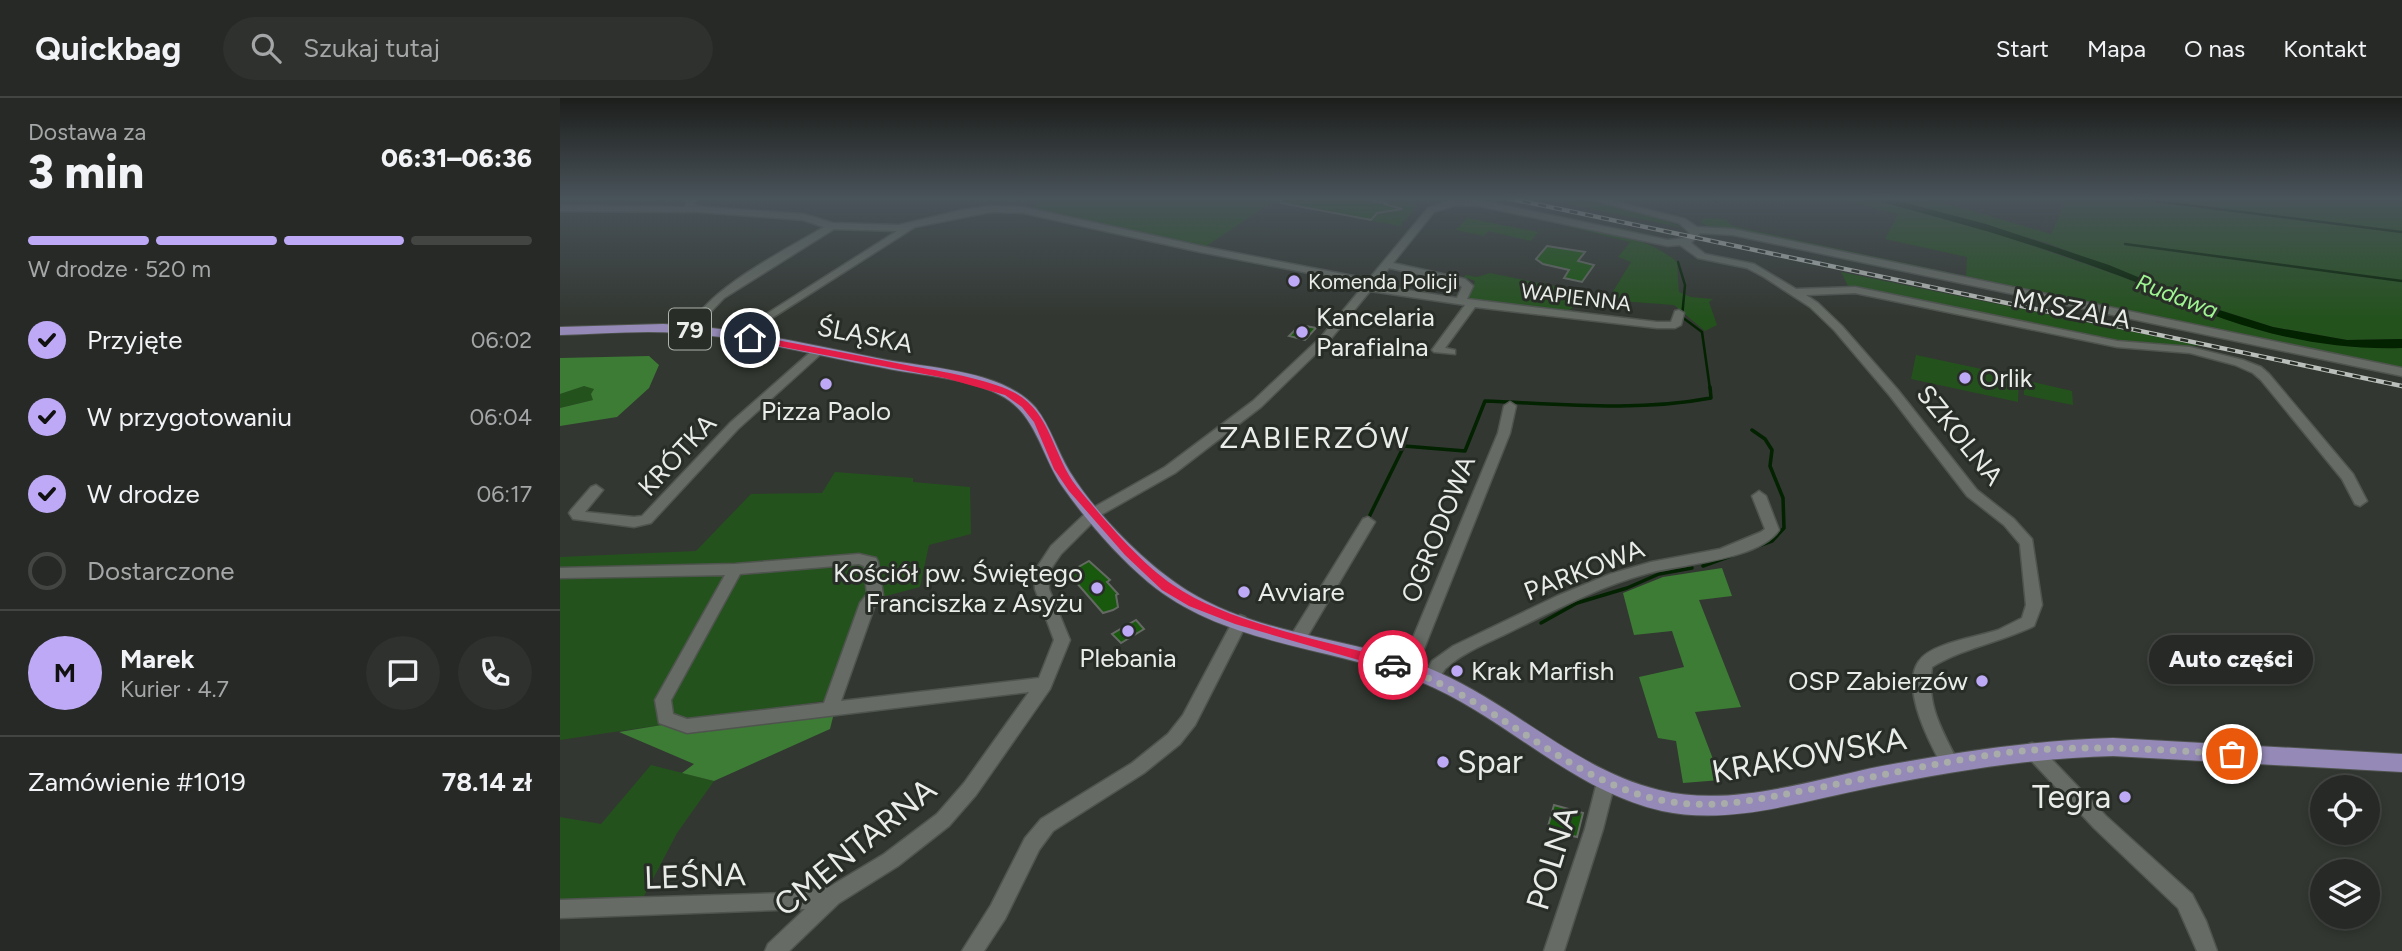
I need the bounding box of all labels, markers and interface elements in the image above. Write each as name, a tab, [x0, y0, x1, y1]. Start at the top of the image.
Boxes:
search box	[223, 17, 713, 80]
text: Quickbag	[35, 29, 181, 68]
icon: search	[247, 29, 285, 67]
text: Szukaj tutaj	[303, 32, 440, 64]
text: Start	[1996, 34, 2049, 63]
text: Mapa	[2087, 34, 2146, 63]
text: O nas	[2184, 34, 2245, 63]
text: Kontakt	[2283, 34, 2367, 63]
text: Dostawa za	[28, 118, 146, 146]
text: 06:31–06:36	[381, 142, 532, 174]
text: 3 min	[28, 144, 144, 200]
text: W drodze · 520 m	[28, 255, 211, 283]
water label: Rudawa	[2132, 268, 2222, 324]
place label: Komenda Policji	[1308, 269, 1458, 294]
marker: Komenda Policji	[1286, 273, 1302, 289]
street label: WAPIENNA	[1520, 278, 1632, 316]
street label: MYSZALA	[2011, 282, 2134, 336]
place label: Kancelaria Parafialna	[1316, 301, 1435, 363]
road number: 79	[669, 308, 711, 350]
pin	[720, 308, 780, 368]
street label: ŚLĄSKA	[815, 310, 916, 360]
icon: home	[731, 319, 769, 357]
icon: check	[28, 321, 66, 359]
text: Przyjęte	[87, 324, 182, 356]
marker: Kancelaria Parafialna	[1294, 324, 1310, 340]
text: 06:02	[471, 326, 532, 354]
place label: Orlik	[1979, 362, 2033, 394]
marker: Orlik	[1957, 370, 1973, 386]
marker: Pizza Paolo	[818, 376, 834, 392]
street label: SZKOLNA	[1910, 378, 2010, 492]
place label: Pizza Paolo	[761, 395, 891, 427]
icon: check	[28, 398, 66, 436]
text: W przygotowaniu	[87, 401, 292, 433]
text: 06:04	[469, 403, 532, 431]
street label: KRÓTKA	[631, 407, 723, 502]
district label: ZABIERZÓW	[1219, 419, 1411, 456]
street label: OGRODOWA	[1394, 450, 1482, 607]
icon: check	[28, 475, 66, 513]
text: W drodze	[87, 478, 200, 510]
text: 06:17	[477, 480, 532, 508]
street label: PARKOWA	[1519, 532, 1649, 608]
text: Dostarczone	[87, 555, 235, 587]
place label: Kościół pw. Świętego Franciszka z Asyżu	[833, 557, 1083, 619]
place label: Avviare	[1258, 576, 1345, 608]
marker: Kościół pw. Świętego Franciszka z Asyżu	[1089, 580, 1105, 596]
marker: Avviare	[1236, 584, 1252, 600]
marker: Plebania	[1120, 623, 1136, 639]
courier	[1358, 630, 1428, 700]
callout: Auto części	[2150, 635, 2314, 684]
button: chat	[366, 636, 440, 710]
button: phone	[458, 636, 532, 710]
place label: Plebania	[1079, 642, 1177, 674]
text: Marek	[120, 643, 194, 675]
text: Auto części	[2169, 645, 2293, 673]
icon: car	[1374, 646, 1412, 684]
place label: Krak Marfish	[1471, 655, 1614, 687]
text: M	[54, 657, 76, 689]
marker: Krak Marfish	[1449, 663, 1465, 679]
place label: OSP Zabierzów	[1788, 665, 1969, 697]
marker: OSP Zabierzów	[1974, 673, 1990, 689]
text: Kurier · 4.7	[120, 675, 229, 703]
street label: KRAKOWSKA	[1709, 719, 1910, 791]
pin	[2202, 724, 2262, 784]
icon: bag	[2213, 735, 2251, 773]
place label: Spar	[1457, 743, 1523, 781]
marker: Spar	[1435, 754, 1451, 770]
text: Zamówienie #1019	[28, 766, 246, 798]
text: 78.14 zł	[442, 766, 532, 798]
street label: CMENTARNA	[766, 770, 944, 924]
map controls	[2310, 775, 2380, 929]
button: locate	[2310, 775, 2380, 845]
place label: Tegra	[2032, 778, 2111, 816]
marker: Tegra	[2117, 789, 2133, 805]
street label: POLNA	[1518, 801, 1586, 914]
street label: LEŚNA	[644, 855, 747, 897]
button: layers	[2310, 859, 2380, 929]

